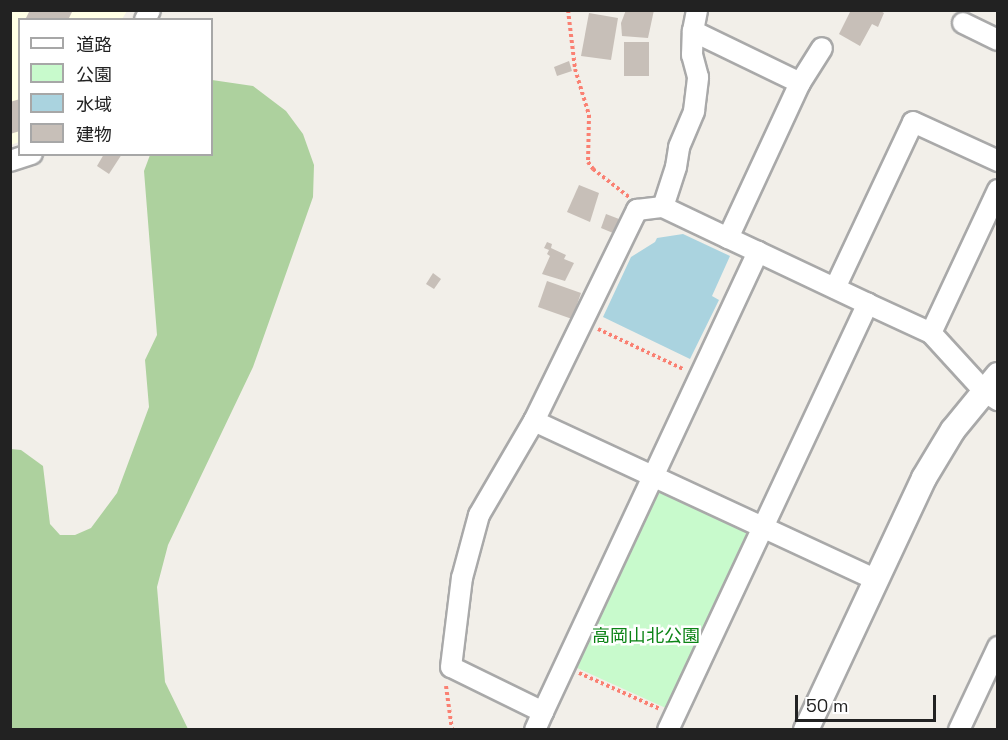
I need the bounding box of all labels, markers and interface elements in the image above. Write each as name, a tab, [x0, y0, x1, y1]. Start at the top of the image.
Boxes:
legend	[18, 18, 213, 156]
text: 道路	[76, 33, 112, 56]
text: 公園	[76, 63, 112, 86]
text: 水域	[76, 93, 112, 116]
text: 建物	[76, 123, 112, 146]
park label: 高岡山北公園	[592, 625, 700, 647]
scale bar	[798, 683, 939, 721]
text: 50 m	[806, 694, 848, 717]

